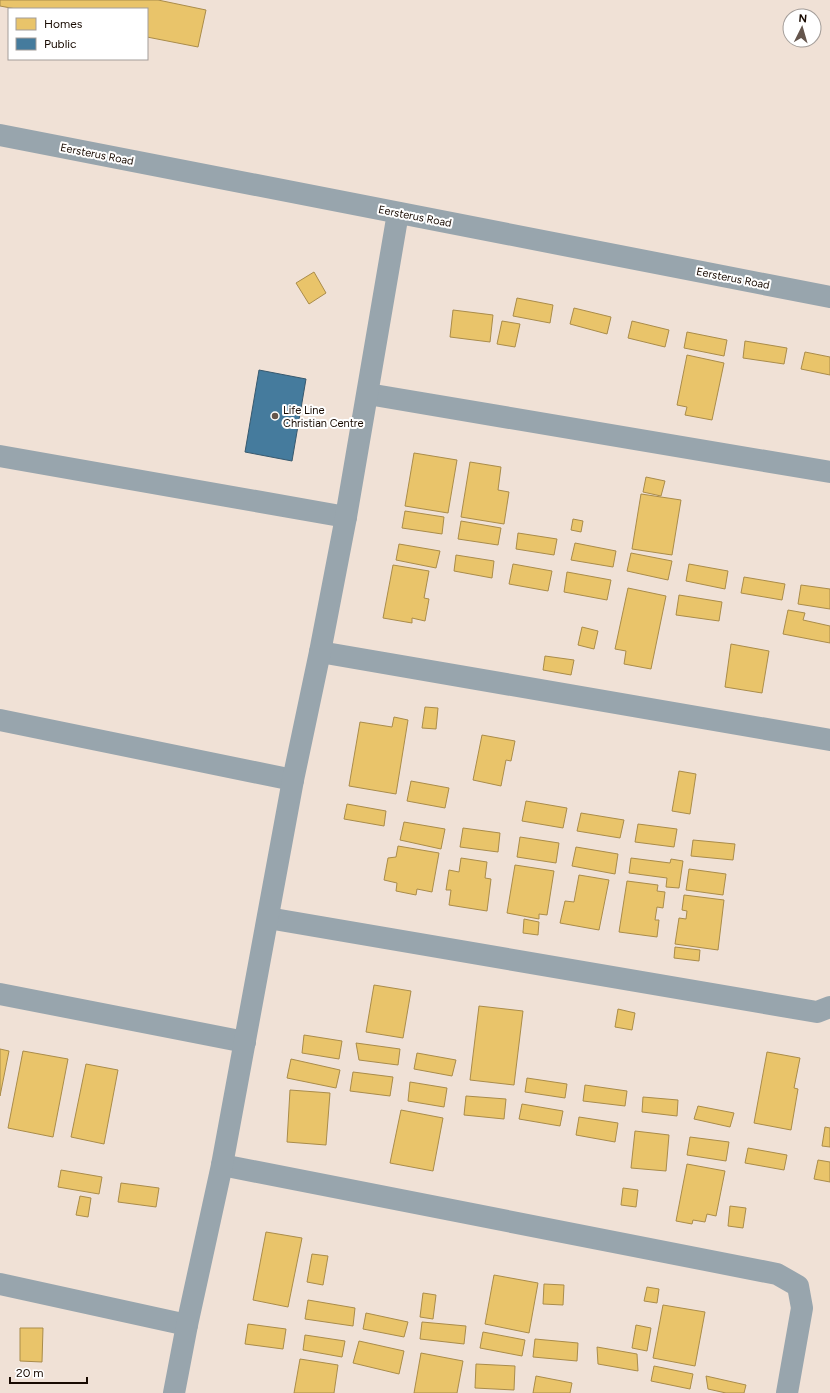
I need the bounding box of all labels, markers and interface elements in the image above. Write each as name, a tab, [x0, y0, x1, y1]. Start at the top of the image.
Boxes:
legend	[8, 8, 148, 60]
north arrow	[782, 8, 822, 48]
text: N	[798, 12, 808, 25]
text: Homes	[44, 17, 83, 31]
text: Public	[44, 37, 77, 51]
street label: Eersterus Road	[59, 141, 135, 168]
street label: Eersterus Road	[377, 203, 453, 230]
street label: Eersterus Road	[695, 265, 771, 292]
place label: Life Line Christian Centre	[283, 404, 364, 430]
marker: Life Line Christian Centre	[270, 411, 280, 421]
scale bar	[10, 1359, 87, 1385]
text: 20 m	[16, 1366, 44, 1380]

